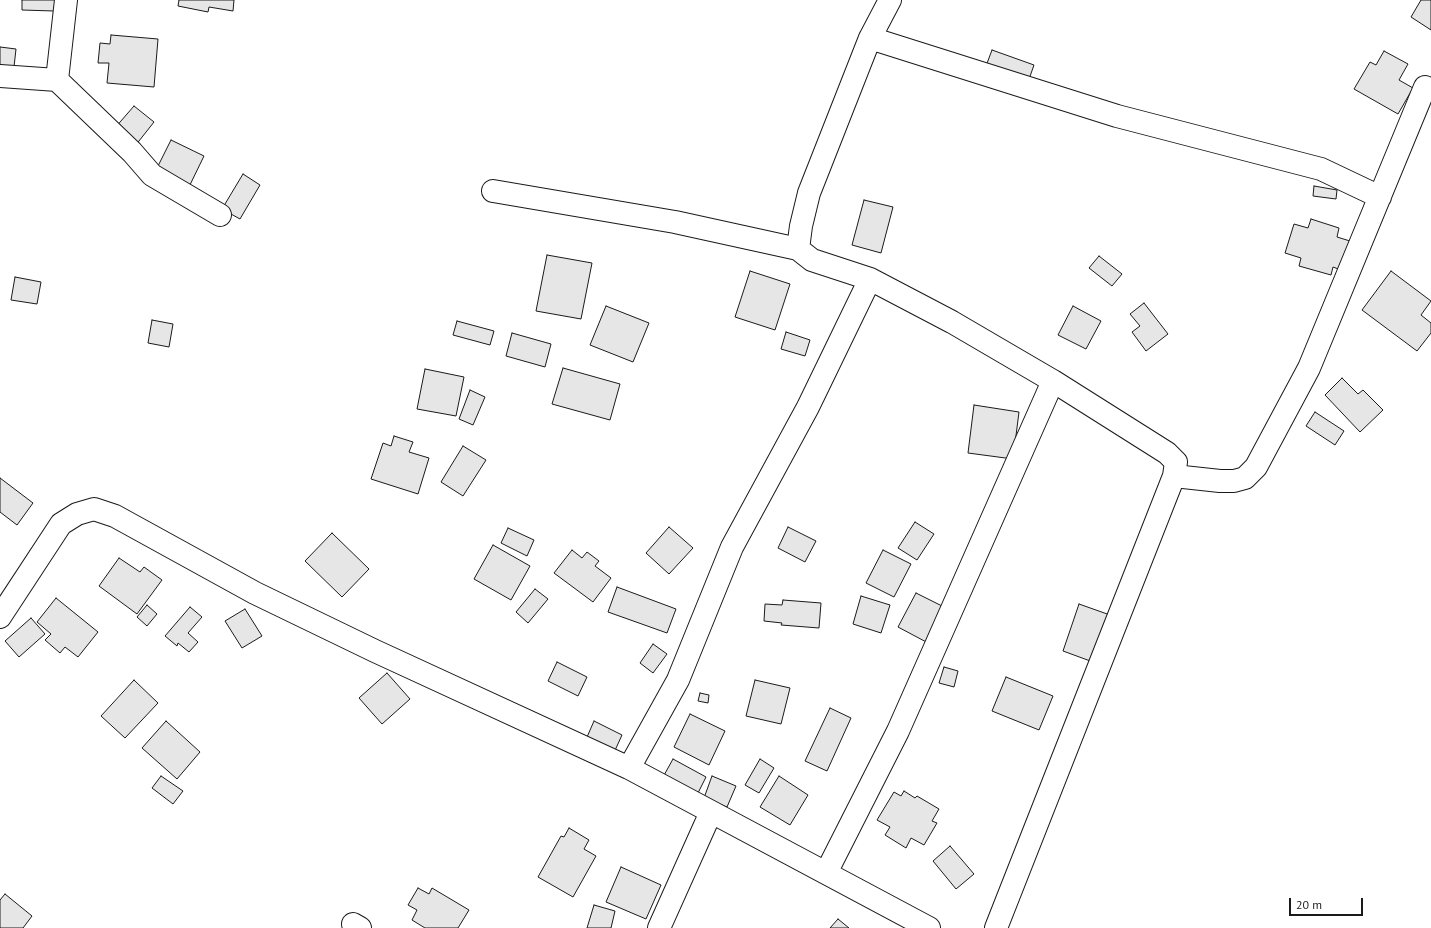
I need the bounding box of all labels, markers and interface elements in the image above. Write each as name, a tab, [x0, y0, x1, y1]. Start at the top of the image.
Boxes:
scale bar	[1291, 890, 1365, 916]
text: 20 m	[1296, 897, 1322, 912]

